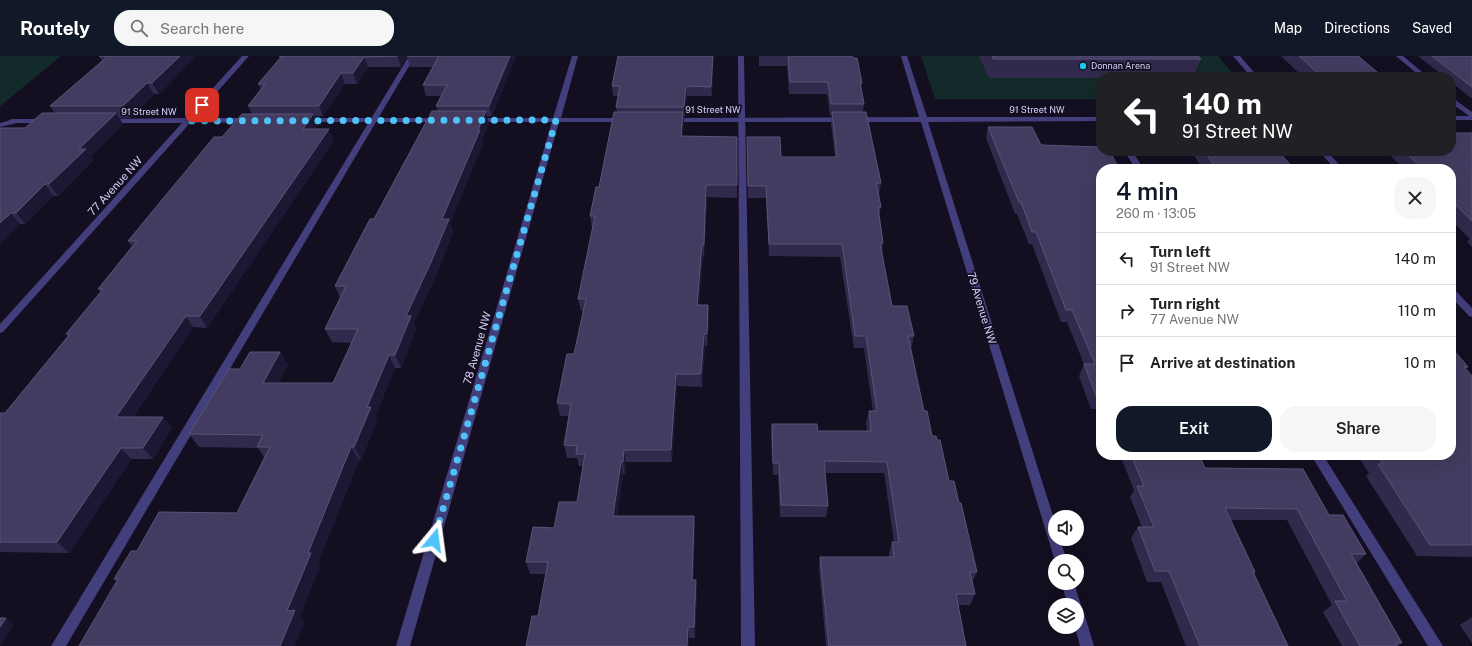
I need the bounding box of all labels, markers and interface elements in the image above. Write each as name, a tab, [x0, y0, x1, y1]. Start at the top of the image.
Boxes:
search box	[114, 10, 394, 46]
text: Routely	[20, 17, 90, 39]
icon: search	[128, 17, 150, 39]
text: Search here	[160, 20, 244, 37]
text: Map	[1274, 20, 1302, 36]
text: Directions	[1324, 20, 1390, 36]
text: Saved	[1412, 20, 1452, 36]
place label: Donnan Arena	[1091, 60, 1150, 71]
marker: Donnan Arena	[1078, 61, 1088, 71]
text: 140 m	[1182, 87, 1262, 120]
pin	[185, 88, 219, 122]
icon: left	[1116, 88, 1168, 140]
icon: arrive	[191, 94, 213, 116]
street label: 91 Street NW	[685, 104, 741, 115]
street label: 91 Street NW	[1009, 104, 1065, 115]
street label: 91 Street NW	[121, 106, 177, 117]
text: 91 Street NW	[1182, 121, 1293, 142]
street label: 77 Avenue NW	[85, 154, 145, 218]
text: 4 min	[1116, 177, 1179, 205]
button: close	[1394, 177, 1436, 219]
text: 260 m · 13:05	[1116, 206, 1196, 221]
text: Turn left	[1150, 243, 1211, 260]
icon: left	[1116, 248, 1138, 270]
text: 140 m	[1395, 250, 1436, 267]
text: 91 Street NW	[1150, 260, 1230, 275]
street label: 79 Avenue NW	[965, 270, 999, 346]
text: Turn right	[1150, 295, 1220, 312]
icon: right	[1116, 300, 1138, 322]
text: 110 m	[1398, 302, 1436, 319]
street label: 78 Avenue NW	[461, 310, 493, 386]
text: 77 Avenue NW	[1150, 312, 1239, 327]
icon: arrive	[1116, 352, 1138, 374]
text: Arrive at destination	[1150, 354, 1295, 371]
text: 10 m	[1404, 354, 1436, 371]
button: Exit	[1116, 406, 1272, 452]
button: Share	[1280, 406, 1436, 452]
map controls	[1048, 510, 1084, 634]
button: sound	[1048, 510, 1084, 546]
position arrow	[413, 519, 455, 561]
button: search	[1048, 554, 1084, 590]
button: layers	[1048, 598, 1084, 634]

